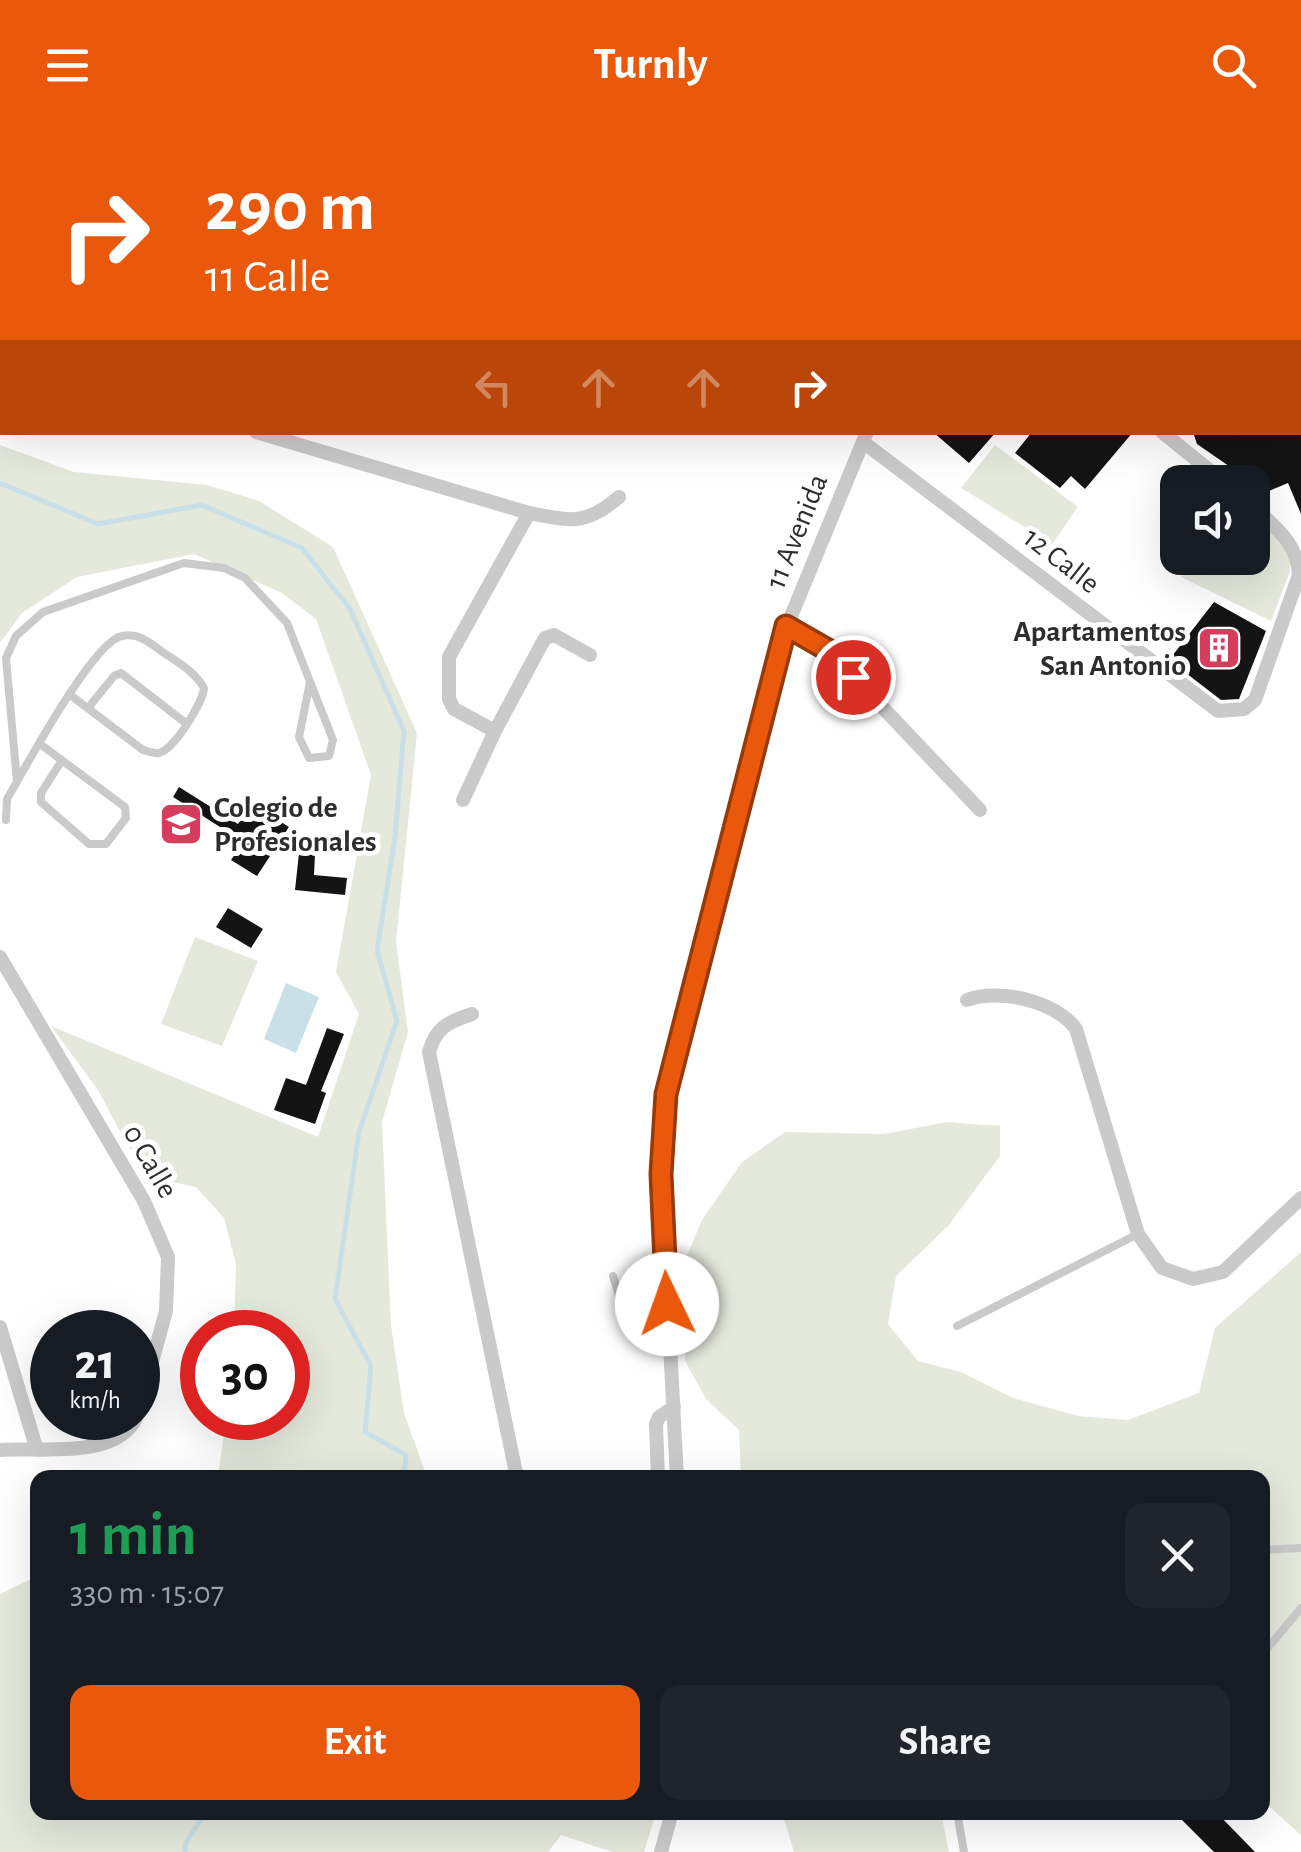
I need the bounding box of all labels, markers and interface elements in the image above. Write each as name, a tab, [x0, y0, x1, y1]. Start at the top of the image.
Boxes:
icon: menu	[40, 38, 95, 93]
icon: search	[1206, 38, 1261, 93]
text: Turnly	[593, 42, 708, 87]
icon: right	[40, 170, 170, 300]
text: 290 m	[205, 173, 375, 243]
text: 11 Calle	[205, 255, 331, 300]
icon: left	[466, 360, 521, 415]
icon: ahead	[571, 360, 626, 415]
icon: ahead	[676, 360, 731, 415]
icon: right	[781, 360, 836, 415]
map controls	[1160, 465, 1270, 575]
button: sound	[1160, 465, 1270, 575]
street label: 11 Avenida	[760, 470, 833, 593]
street label: 12 Calle	[1018, 522, 1105, 599]
place label: Apartamentos San Antonio	[1013, 617, 1186, 681]
building icon: Apartamentos San Antonio	[1196, 625, 1242, 671]
pin	[811, 635, 896, 720]
icon: arrive	[826, 650, 881, 705]
place label: Colegio de Profesionales	[214, 793, 377, 857]
school or university icon: Colegio de Profesionales	[158, 801, 204, 847]
street label: 0 Calle	[117, 1120, 183, 1203]
position arrow	[615, 1252, 719, 1356]
speed limit sign: 30	[180, 1310, 310, 1440]
text: 21	[74, 1338, 116, 1388]
text: km/h	[69, 1388, 121, 1413]
button: close	[1125, 1503, 1230, 1608]
text: 1 min	[70, 1506, 196, 1566]
text: 330 m · 15:07	[70, 1577, 224, 1609]
button: Exit	[70, 1685, 640, 1800]
button: Share	[660, 1685, 1230, 1800]

